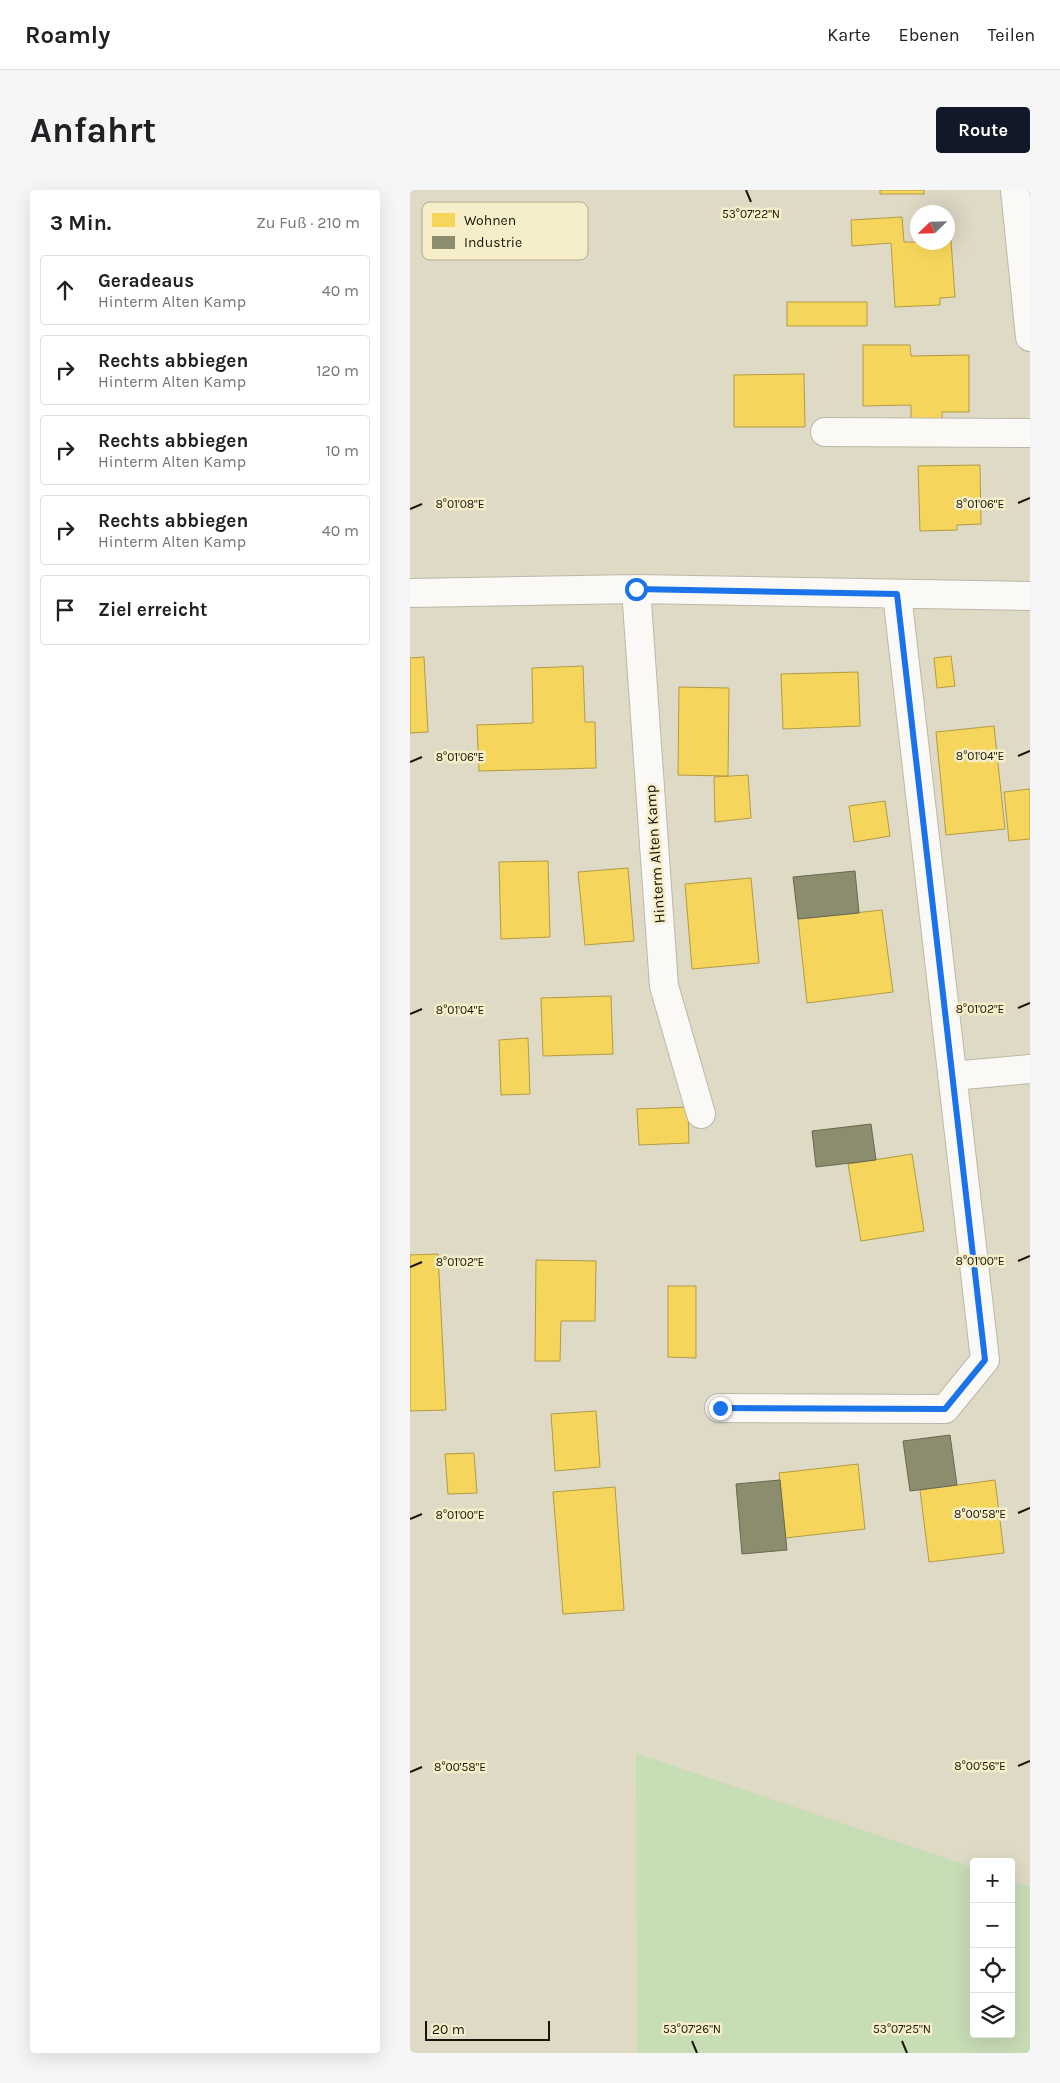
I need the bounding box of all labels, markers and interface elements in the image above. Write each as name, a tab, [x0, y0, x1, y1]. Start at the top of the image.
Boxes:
text: Roamly	[25, 21, 110, 49]
text: Karte	[827, 24, 871, 46]
text: Ebenen	[899, 24, 960, 46]
text: Teilen	[988, 24, 1035, 46]
button: Route	[936, 107, 1030, 153]
text: Anfahrt	[30, 110, 156, 151]
legend	[422, 202, 588, 260]
north arrow	[910, 205, 955, 250]
text: 53°07'22"N	[722, 207, 780, 221]
text: 3 Min.	[50, 211, 111, 235]
text: Wohnen	[464, 212, 516, 229]
text: Zu Fuß · 210 m	[256, 213, 360, 232]
text: Industrie	[464, 234, 522, 251]
text: Geradeaus	[98, 270, 194, 292]
icon: ahead	[51, 276, 79, 304]
text: 40 m	[322, 281, 359, 300]
text: Hinterm Alten Kamp	[98, 292, 246, 311]
text: Rechts abbiegen	[98, 350, 248, 372]
icon: right	[51, 356, 79, 384]
text: 120 m	[316, 361, 359, 380]
text: Hinterm Alten Kamp	[98, 372, 246, 391]
text: Rechts abbiegen	[98, 430, 248, 452]
icon: right	[51, 436, 79, 464]
text: 10 m	[325, 441, 359, 460]
text: Hinterm Alten Kamp	[98, 452, 246, 471]
text: 8°01'08"E	[435, 497, 485, 511]
text: 8°01'06"E	[956, 497, 1004, 511]
text: Rechts abbiegen	[98, 510, 248, 532]
icon: right	[51, 516, 79, 544]
text: 40 m	[322, 521, 359, 540]
text: Hinterm Alten Kamp	[98, 532, 246, 551]
route start	[625, 578, 648, 601]
icon: arrive	[51, 596, 79, 624]
text: Ziel erreicht	[98, 599, 208, 621]
text: 8°01'04"E	[956, 749, 1004, 763]
text: 8°01'06"E	[436, 750, 484, 764]
street label: Hinterm Alten Kamp	[641, 784, 669, 924]
text: 8°01'02"E	[956, 1002, 1004, 1016]
text: 8°01'04"E	[436, 1003, 484, 1017]
text: 8°01'00"E	[956, 1254, 1004, 1268]
text: 8°01'02"E	[436, 1255, 484, 1269]
route end	[709, 1397, 732, 1420]
text: 8°00'58"E	[954, 1507, 1006, 1521]
text: 8°01'00"E	[436, 1508, 484, 1522]
text: 8°00'56"E	[954, 1759, 1006, 1773]
text: 8°00'58"E	[434, 1760, 486, 1774]
map controls	[970, 1858, 1015, 2038]
button: +	[970, 1858, 1015, 1903]
button: −	[970, 1903, 1015, 1948]
button: locate	[970, 1948, 1015, 1993]
button: layers	[970, 1993, 1015, 2038]
scale bar	[425, 2018, 550, 2041]
text: 20 m	[432, 2021, 465, 2038]
text: 53°07'26"N	[663, 2022, 721, 2036]
text: 53°07'25"N	[873, 2022, 931, 2036]

